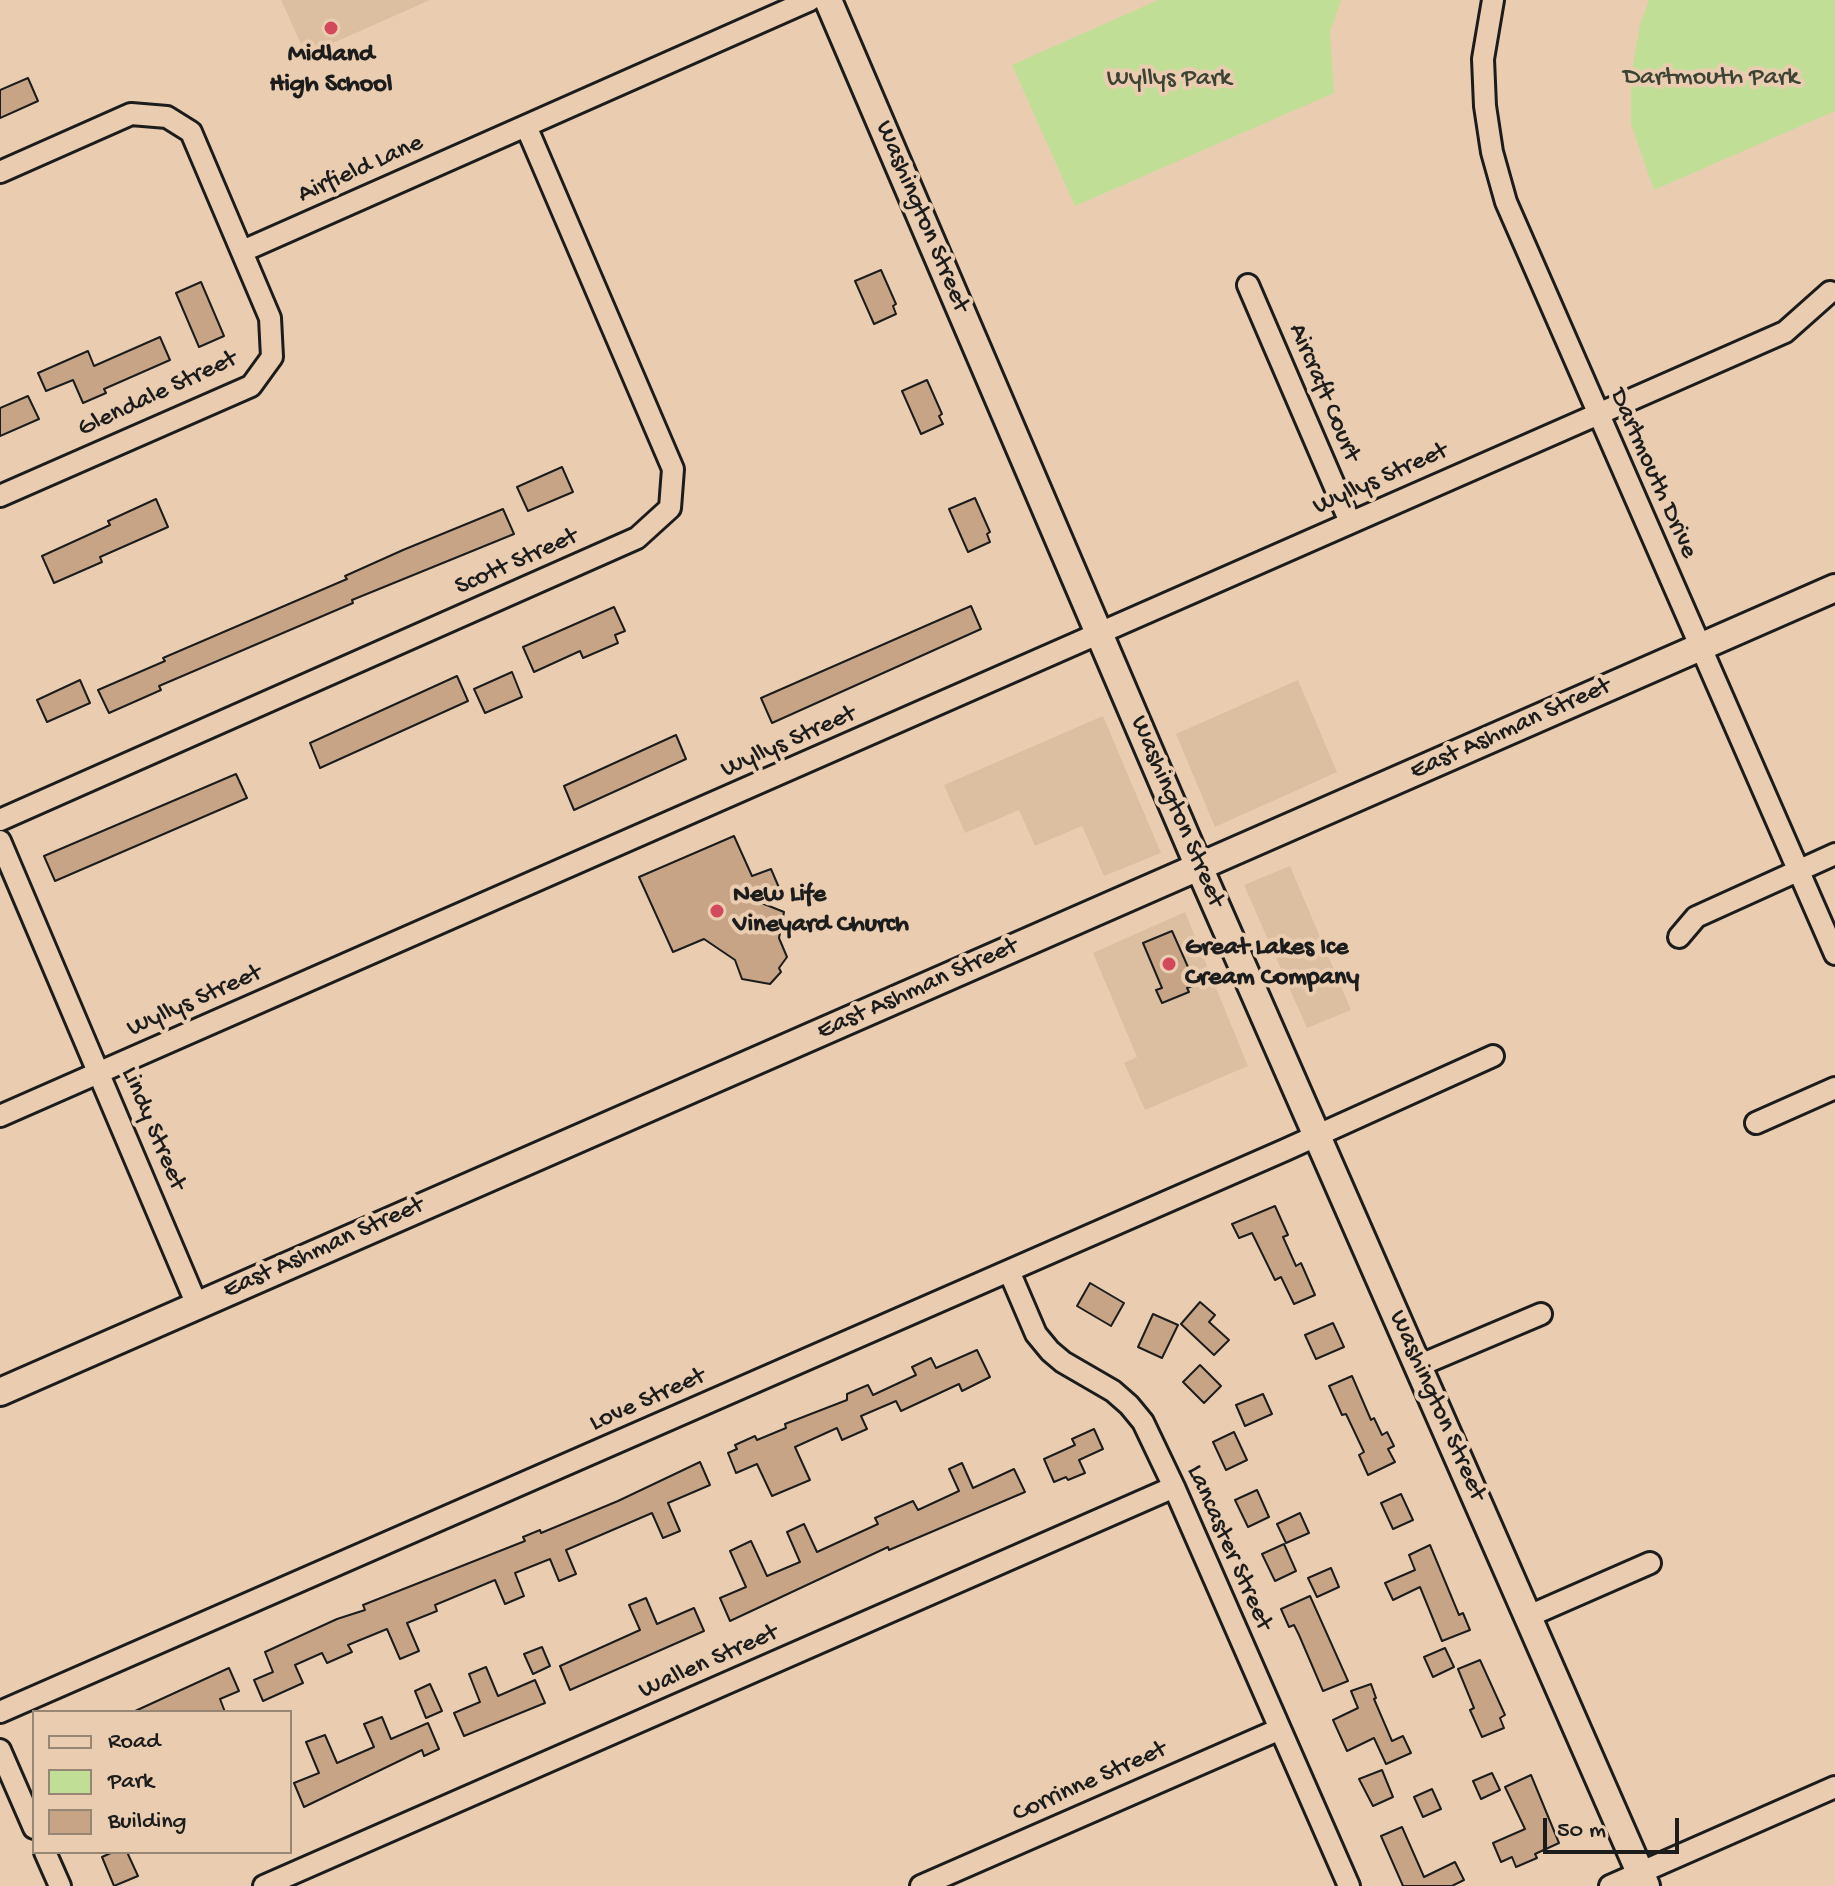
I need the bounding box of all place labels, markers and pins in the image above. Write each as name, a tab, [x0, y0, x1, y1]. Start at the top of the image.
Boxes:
marker: Midland High School	[322, 19, 340, 37]
place label: Midland High School	[270, 40, 392, 102]
place label: New Life Vineyard Church	[733, 880, 909, 942]
marker: New Life Vineyard Church	[708, 902, 726, 920]
place label: Great Lakes Ice Cream Company	[1185, 933, 1359, 994]
marker: Great Lakes Ice Cream Company	[1160, 955, 1178, 973]

